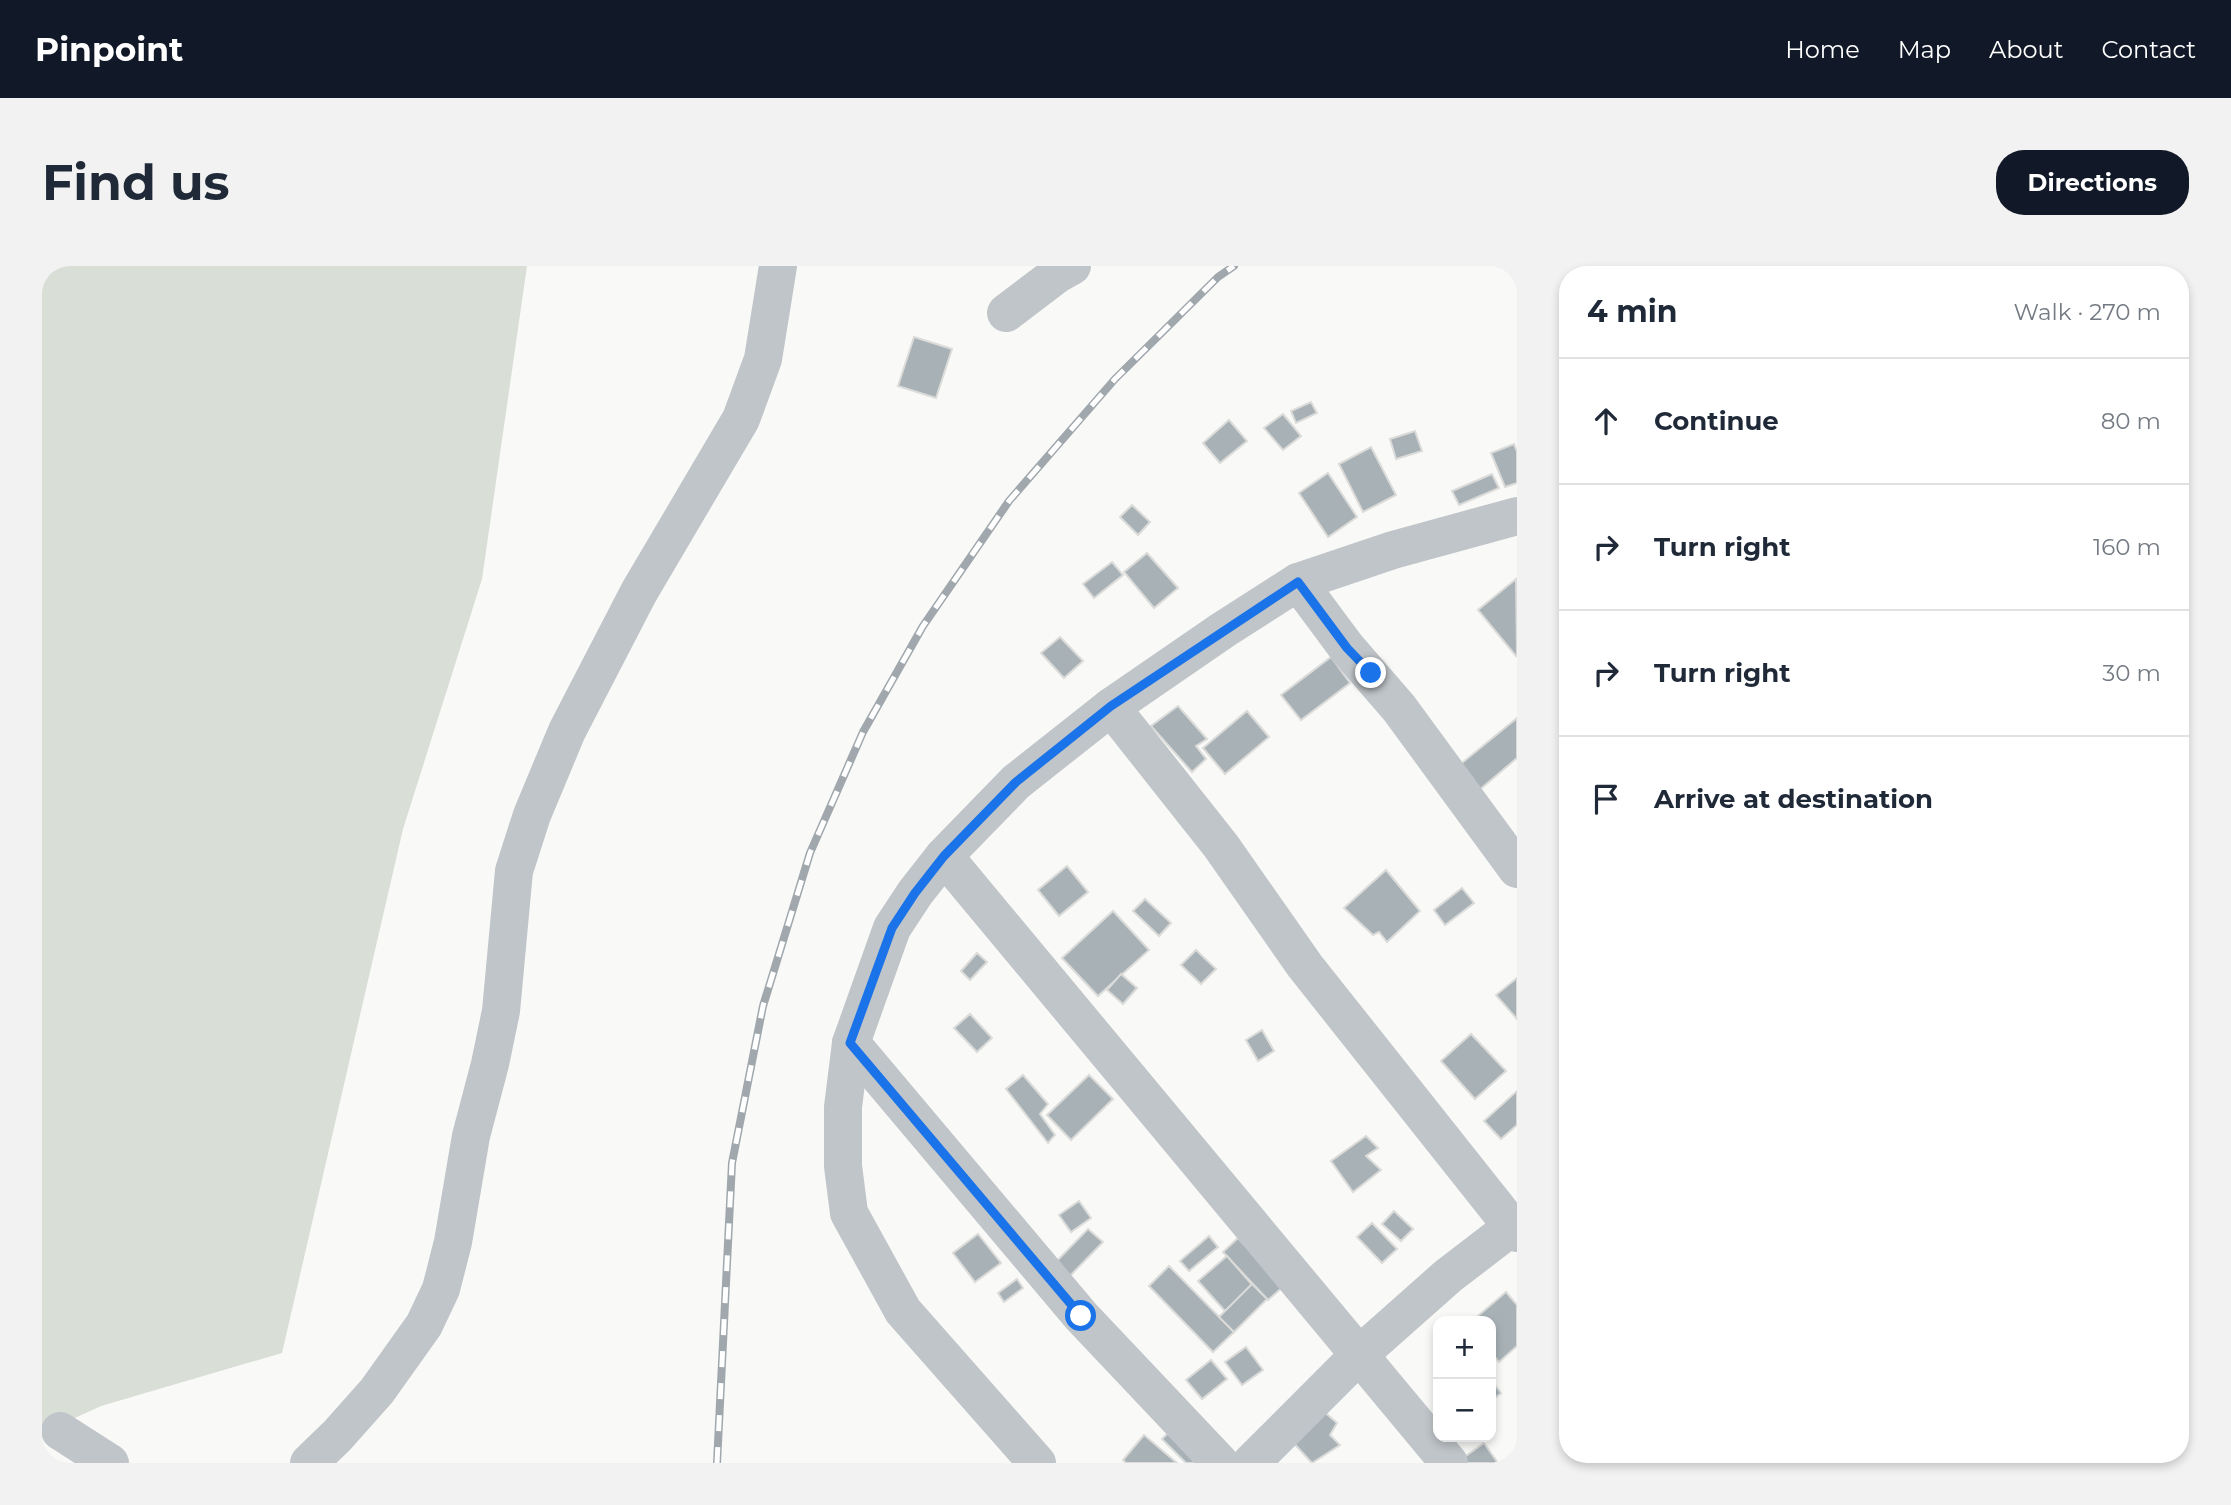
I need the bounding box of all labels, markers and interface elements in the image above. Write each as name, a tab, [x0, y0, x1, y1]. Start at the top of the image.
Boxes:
text: Pinpoint	[35, 29, 183, 69]
text: Home	[1785, 35, 1860, 64]
text: Map	[1898, 35, 1951, 64]
text: About	[1989, 35, 2063, 64]
text: Contact	[2101, 35, 2196, 64]
button: Directions	[1996, 150, 2189, 215]
text: Find us	[42, 153, 230, 212]
text: 4 min	[1587, 293, 1677, 330]
text: Walk · 270 m	[2014, 298, 2161, 326]
icon: ahead	[1587, 402, 1625, 440]
text: Continue	[1654, 405, 1779, 437]
text: 80 m	[2101, 407, 2161, 435]
icon: right	[1587, 528, 1625, 566]
text: Turn right	[1654, 531, 1790, 563]
text: 160 m	[2093, 533, 2161, 561]
icon: right	[1587, 654, 1625, 692]
route end	[1355, 657, 1386, 688]
text: Turn right	[1654, 657, 1790, 689]
text: 30 m	[2102, 659, 2161, 687]
icon: arrive	[1587, 780, 1625, 818]
text: Arrive at destination	[1654, 783, 1933, 815]
route start	[1065, 1300, 1096, 1331]
map controls	[1433, 1316, 1496, 1442]
button: +	[1433, 1316, 1496, 1379]
button: −	[1433, 1379, 1496, 1442]

